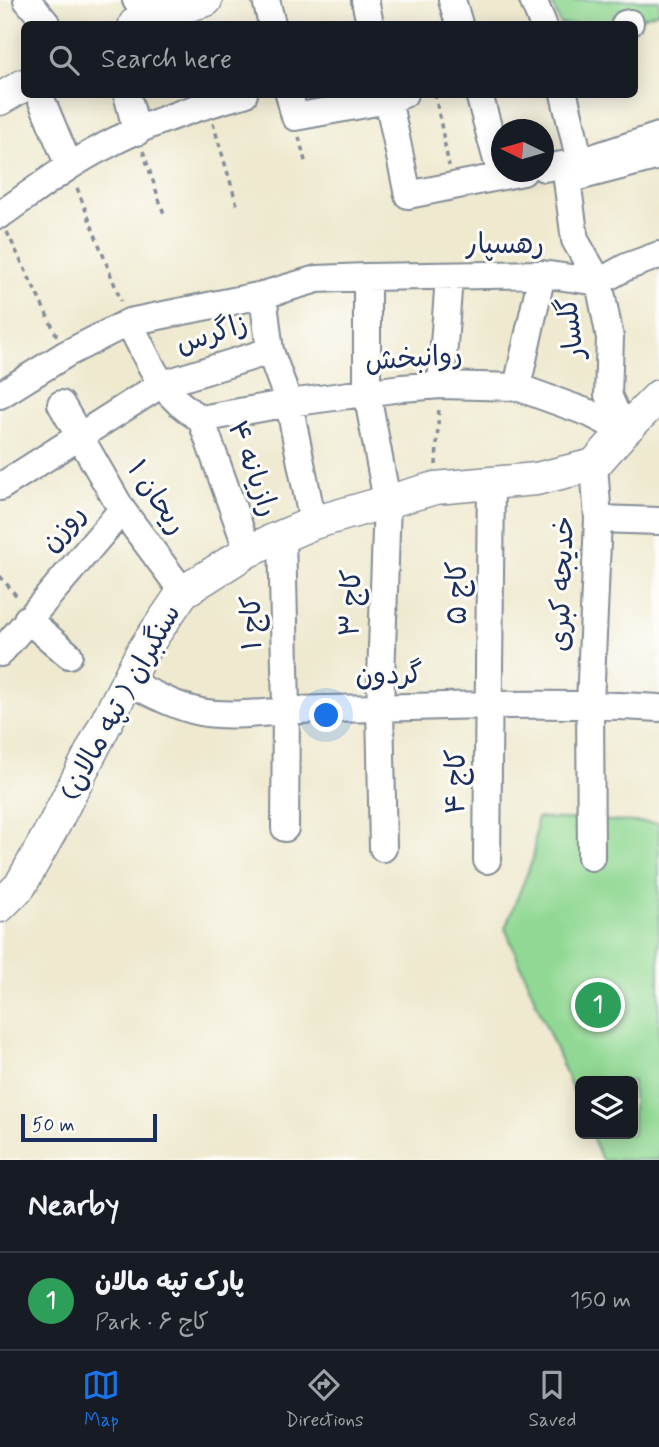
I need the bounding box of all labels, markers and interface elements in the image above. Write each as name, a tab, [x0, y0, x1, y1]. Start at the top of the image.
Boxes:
search box	[21, 21, 638, 98]
icon: search	[45, 41, 83, 79]
text: Search here	[101, 43, 232, 77]
north arrow	[491, 119, 554, 182]
street label: رهسپار	[465, 227, 544, 264]
street label: گلسار	[550, 295, 594, 363]
street label: زاگرس	[171, 306, 253, 364]
street label: روانبخش	[364, 337, 464, 381]
street label: رازیانه ۴	[218, 416, 286, 522]
street label: ریحان ۱	[118, 454, 194, 542]
street label: روزن	[33, 497, 95, 561]
street label: خدیجه کبری	[542, 516, 584, 652]
street label: کاج ۵	[440, 561, 477, 625]
street label: کاج ۳	[332, 569, 372, 637]
street label: کاج ۱	[234, 595, 272, 651]
street label: سنگبران ( تپه مالان)	[52, 598, 190, 808]
street label: گردون	[355, 657, 423, 695]
your location	[309, 698, 343, 732]
street label: کاج ۴	[438, 749, 476, 815]
pin: 1	[575, 979, 621, 1031]
map controls	[575, 1076, 638, 1139]
button: layers	[575, 1076, 638, 1139]
scale bar	[21, 1111, 158, 1143]
text: 50 m	[32, 1113, 75, 1138]
text: Nearby	[28, 1186, 119, 1225]
text: پارک تپه مالان	[95, 1266, 244, 1300]
text: 1	[46, 1286, 56, 1316]
text: 150 m	[570, 1286, 631, 1316]
text: Park · کاج ۶	[95, 1308, 209, 1338]
tab: Map	[82, 1366, 120, 1433]
tab: Directions	[285, 1366, 364, 1433]
tab: Saved	[528, 1366, 576, 1433]

